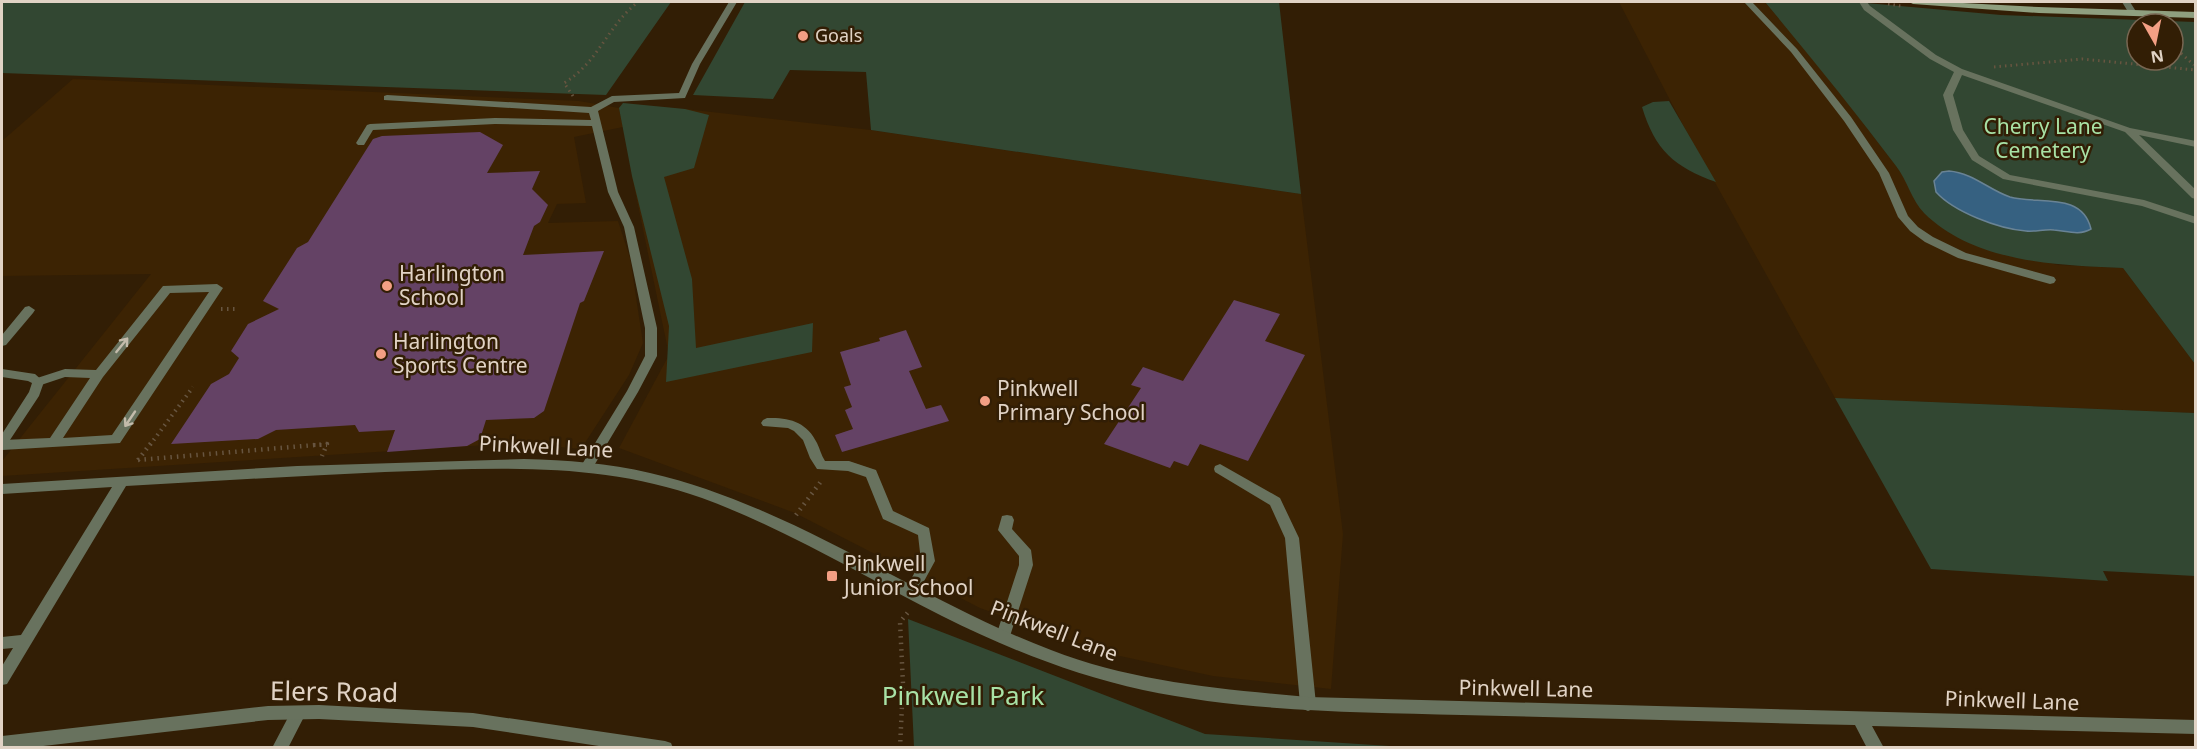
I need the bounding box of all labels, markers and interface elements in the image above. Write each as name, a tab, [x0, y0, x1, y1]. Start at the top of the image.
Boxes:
north arrow	[2125, 12, 2185, 72]
place label: Goals	[815, 23, 862, 47]
marker: Goals	[796, 29, 810, 43]
text: N	[2149, 45, 2165, 69]
park label: Cherry Lane Cemetery	[1983, 112, 2103, 164]
place label: Harlington School	[399, 259, 505, 311]
marker: Harlington School	[380, 279, 394, 293]
place label: Harlington Sports Centre	[393, 327, 528, 379]
one-way arrow	[116, 337, 129, 353]
marker: Harlington Sports Centre	[374, 347, 388, 361]
place label: Pinkwell Primary School	[997, 374, 1145, 426]
marker: Pinkwell Primary School	[978, 394, 992, 408]
one-way arrow	[124, 410, 136, 426]
street label: Pinkwell Lane	[478, 428, 614, 464]
place label: Pinkwell Junior School	[842, 549, 973, 601]
marker: Pinkwell Junior School	[825, 569, 839, 583]
street label: Pinkwell Lane	[987, 593, 1122, 667]
street label: Elers Road	[270, 672, 398, 710]
street label: Pinkwell Lane	[1458, 673, 1594, 703]
park label: Pinkwell Park	[882, 677, 1044, 713]
street label: Pinkwell Lane	[1944, 684, 2080, 716]

